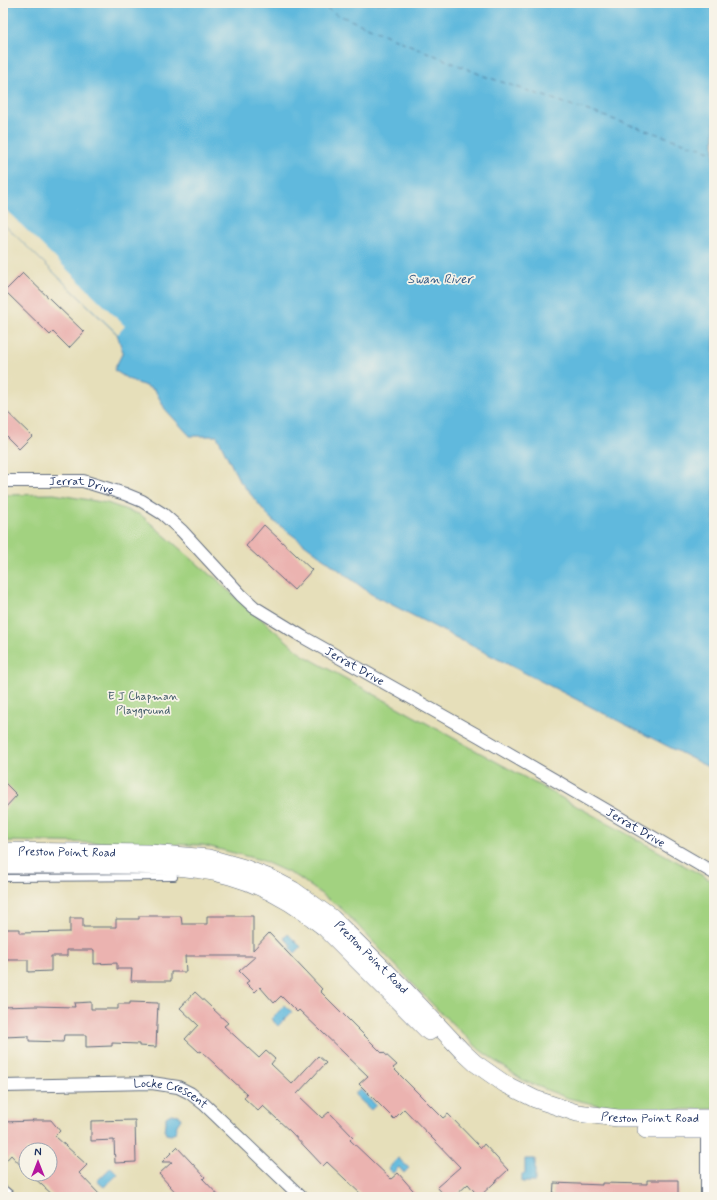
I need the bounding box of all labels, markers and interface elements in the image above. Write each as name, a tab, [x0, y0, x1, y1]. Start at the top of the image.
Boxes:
water label: Swan River	[407, 271, 475, 288]
street label: Jerrat Drive	[49, 474, 116, 499]
street label: Jerrat Drive	[322, 644, 387, 690]
park label: E J Chapman Playground	[108, 689, 179, 719]
street label: Jerrat Drive	[603, 805, 668, 852]
street label: Preston Point Road	[18, 844, 116, 862]
street label: Preston Point Road	[330, 918, 411, 998]
street label: Locke Crescent	[133, 1076, 211, 1113]
street label: Preston Point Road	[600, 1109, 699, 1127]
north arrow	[18, 1142, 58, 1182]
text: N	[34, 1146, 42, 1160]

